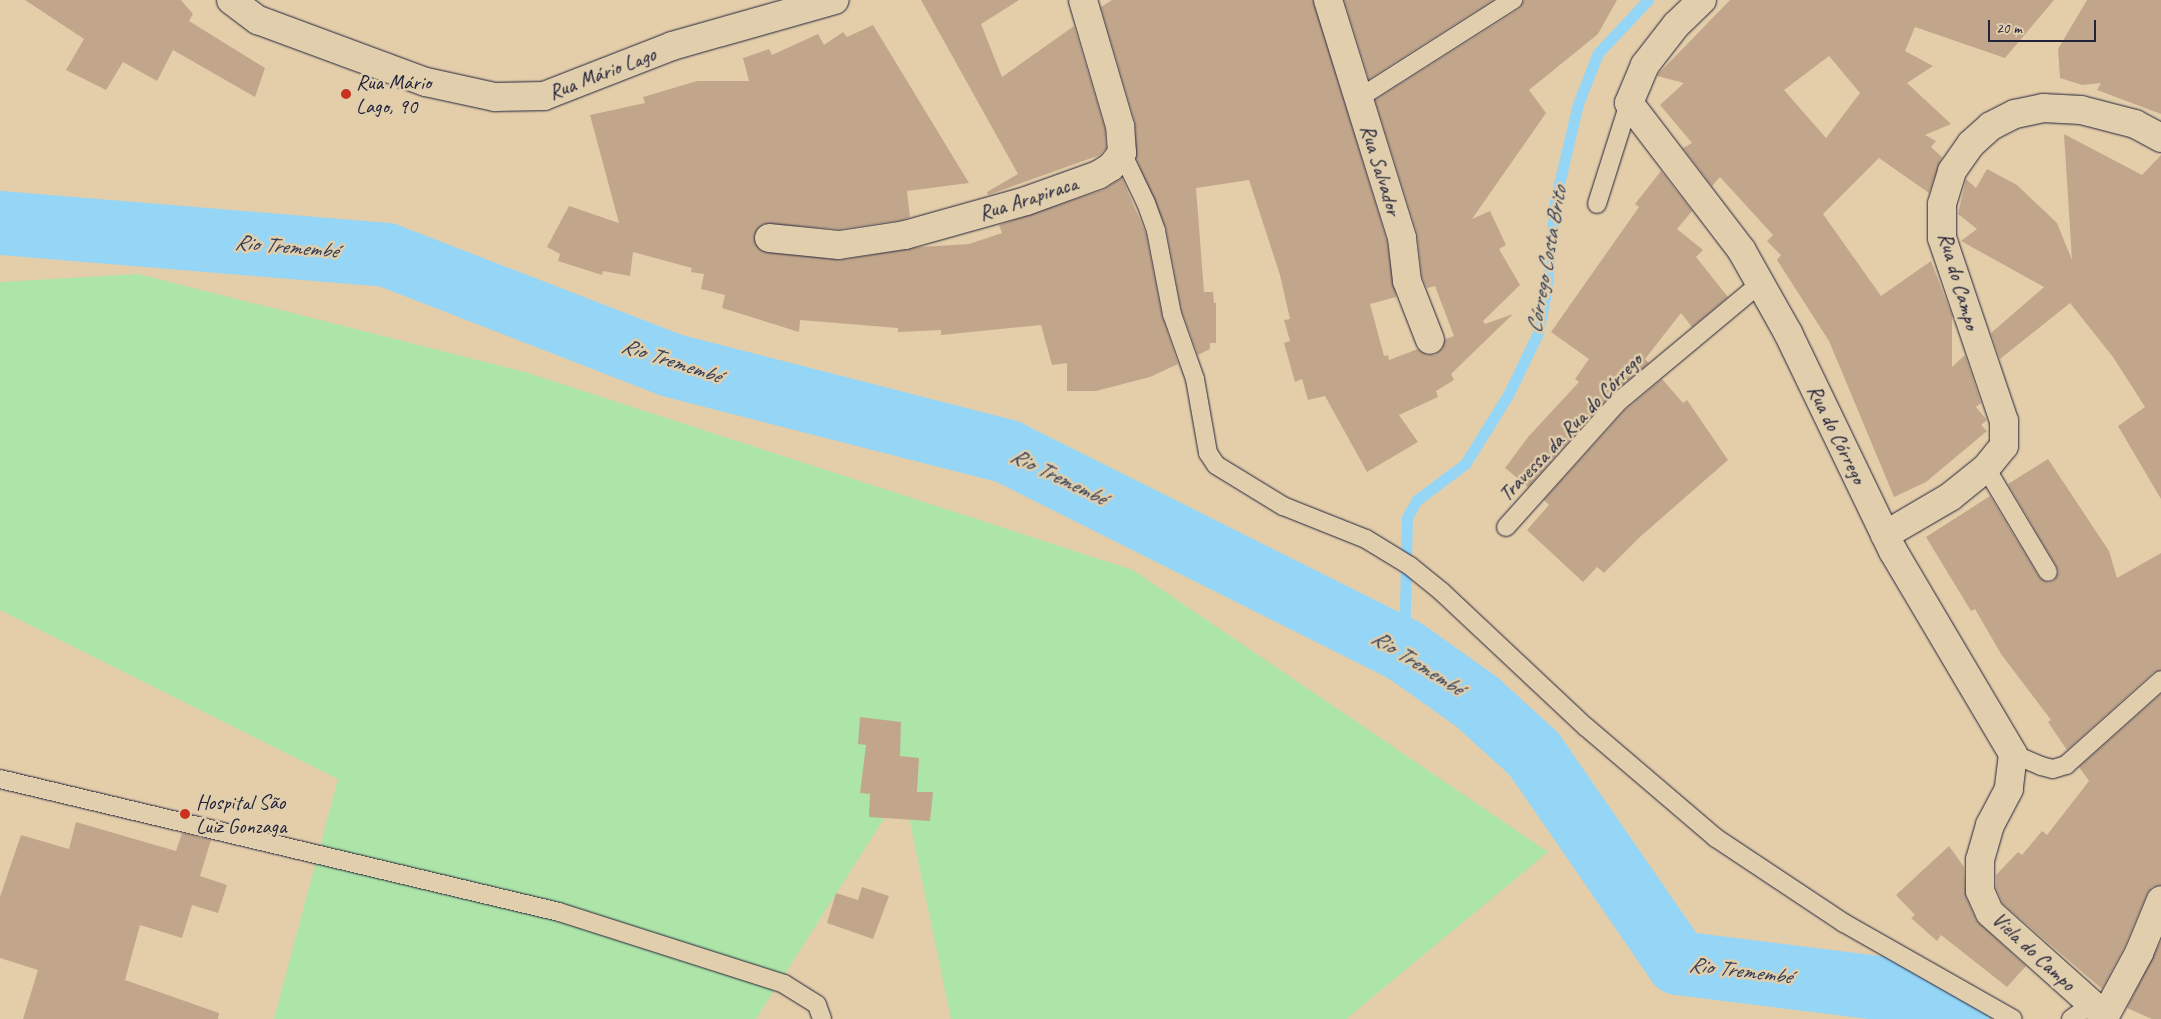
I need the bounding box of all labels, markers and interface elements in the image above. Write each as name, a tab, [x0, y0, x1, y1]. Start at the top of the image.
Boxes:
scale bar	[1991, 10, 2098, 42]
text: 20 m	[1996, 19, 2022, 38]
street label: Rua Mário Lago	[545, 41, 659, 105]
place label: Rua Mário Lago, 90	[356, 69, 431, 119]
marker: Rua Mário Lago, 90	[340, 88, 352, 100]
street label: Rua Salvador	[1355, 122, 1407, 218]
street label: Rua Arapiraca	[975, 170, 1081, 226]
water label: Córrego Costa Brito	[1521, 185, 1573, 335]
water label: Rio Tremembé	[234, 229, 338, 265]
street label: Rua do Campo	[1933, 230, 1985, 332]
water label: Rio Tremembé	[618, 333, 724, 389]
street label: Travessa da Rua do Córrego	[1493, 348, 1647, 506]
street label: Rua do Córrego	[1802, 380, 1872, 488]
water label: Rio Tremembé	[1006, 443, 1110, 511]
water label: Rio Tremembé	[1367, 625, 1467, 701]
place label: Hospital São Luiz Gonzaga	[196, 789, 286, 839]
marker: Hospital São Luiz Gonzaga	[178, 807, 192, 821]
street label: Viela do Campo	[1987, 906, 2081, 996]
water label: Rio Tremembé	[1688, 952, 1792, 990]

